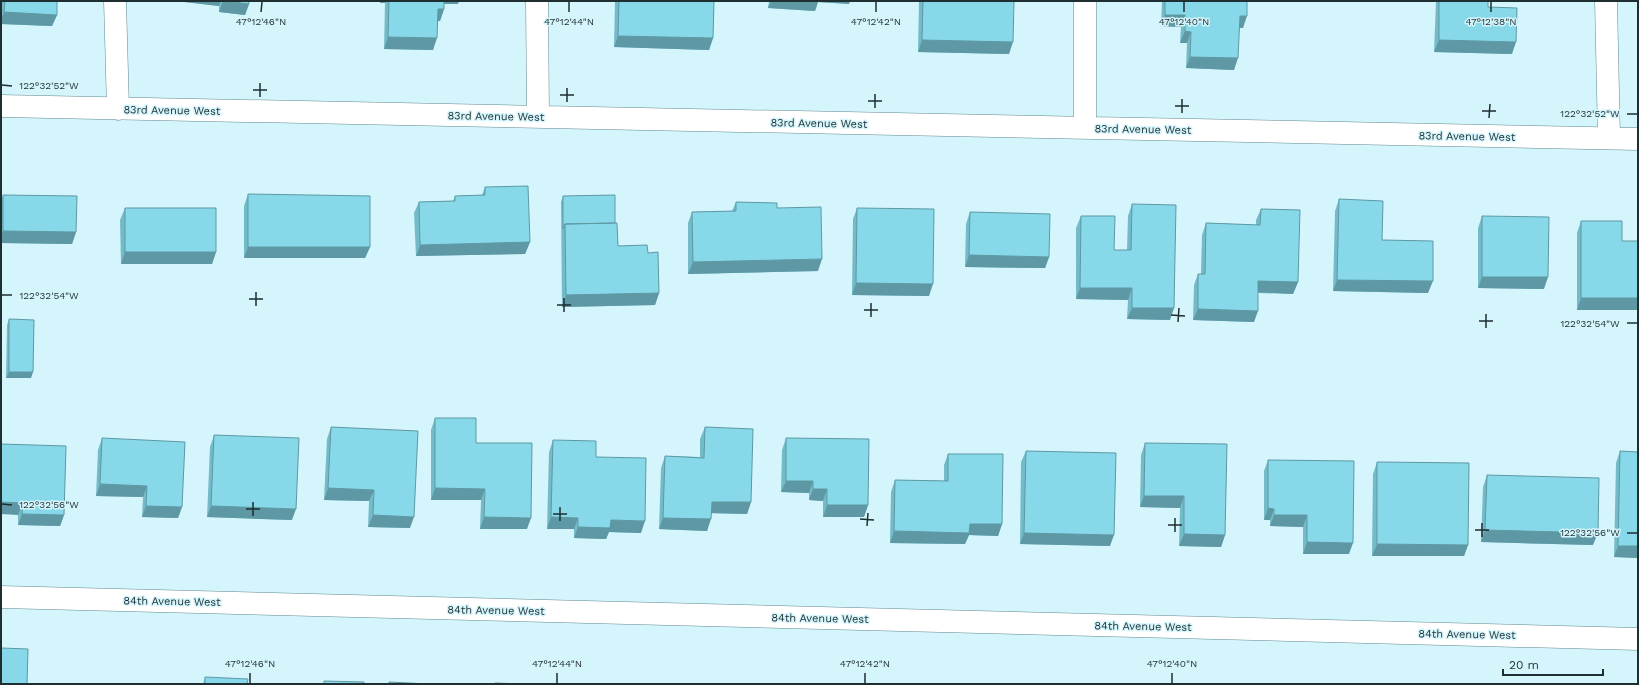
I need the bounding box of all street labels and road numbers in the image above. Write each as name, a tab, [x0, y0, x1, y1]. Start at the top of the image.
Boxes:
street label: 83rd Avenue West	[123, 103, 221, 118]
street label: 83rd Avenue West	[447, 109, 545, 124]
street label: 83rd Avenue West	[770, 116, 868, 131]
street label: 83rd Avenue West	[1094, 122, 1192, 137]
street label: 83rd Avenue West	[1418, 129, 1516, 144]
street label: 84th Avenue West	[123, 594, 221, 609]
street label: 84th Avenue West	[447, 603, 545, 618]
street label: 84th Avenue West	[771, 611, 869, 626]
street label: 84th Avenue West	[1094, 619, 1192, 634]
street label: 84th Avenue West	[1418, 627, 1516, 642]

